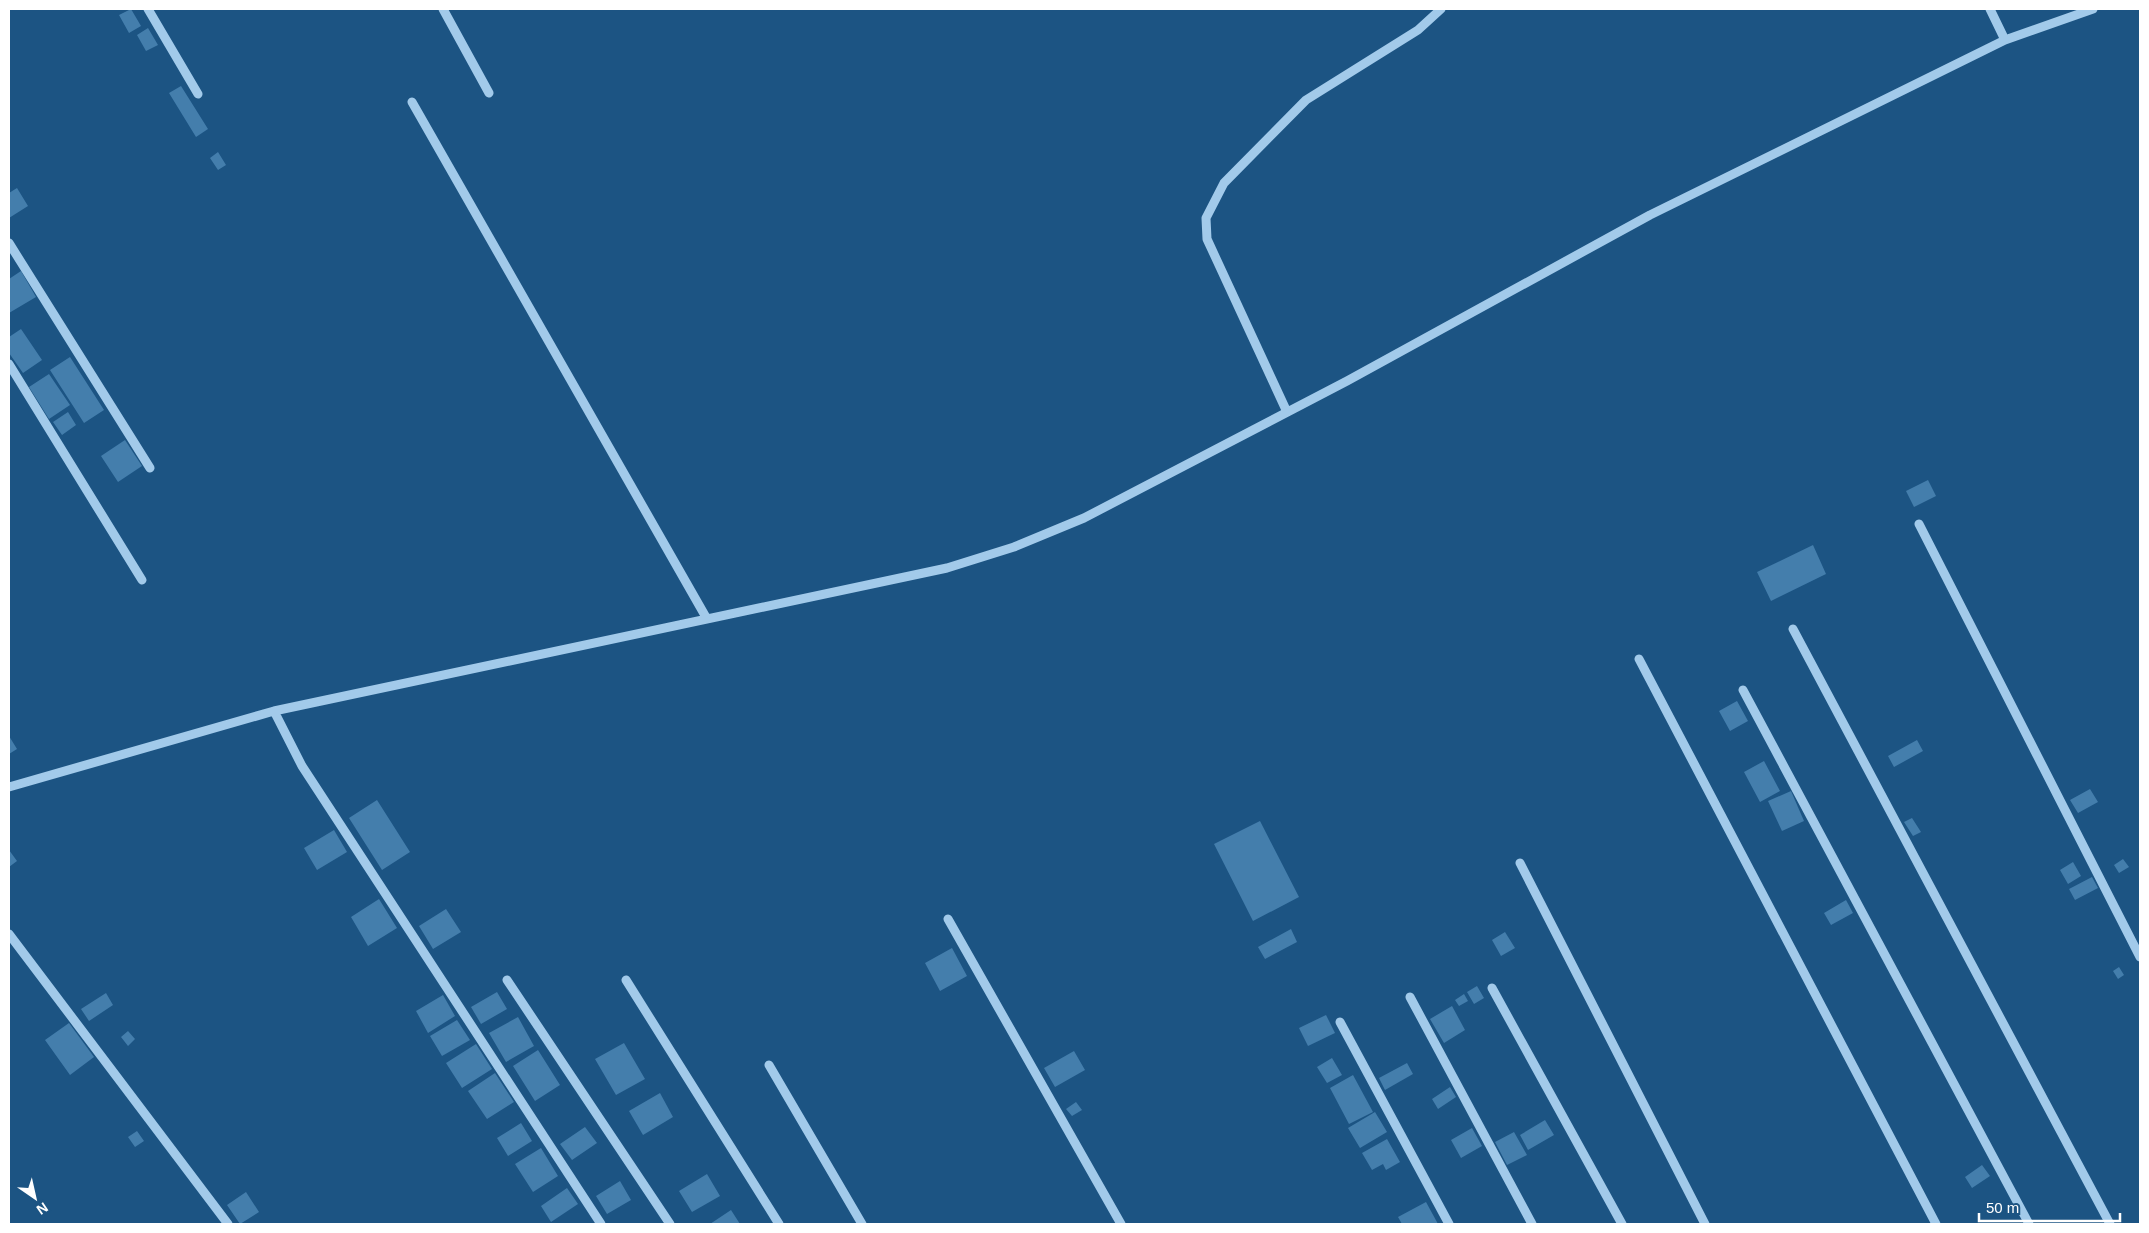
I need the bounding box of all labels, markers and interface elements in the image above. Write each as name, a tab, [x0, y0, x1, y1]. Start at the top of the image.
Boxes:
north arrow	[10, 1173, 60, 1223]
scale bar	[1979, 1190, 2120, 1222]
text: N	[34, 1199, 51, 1218]
text: 50 m	[1986, 1199, 2019, 1216]

